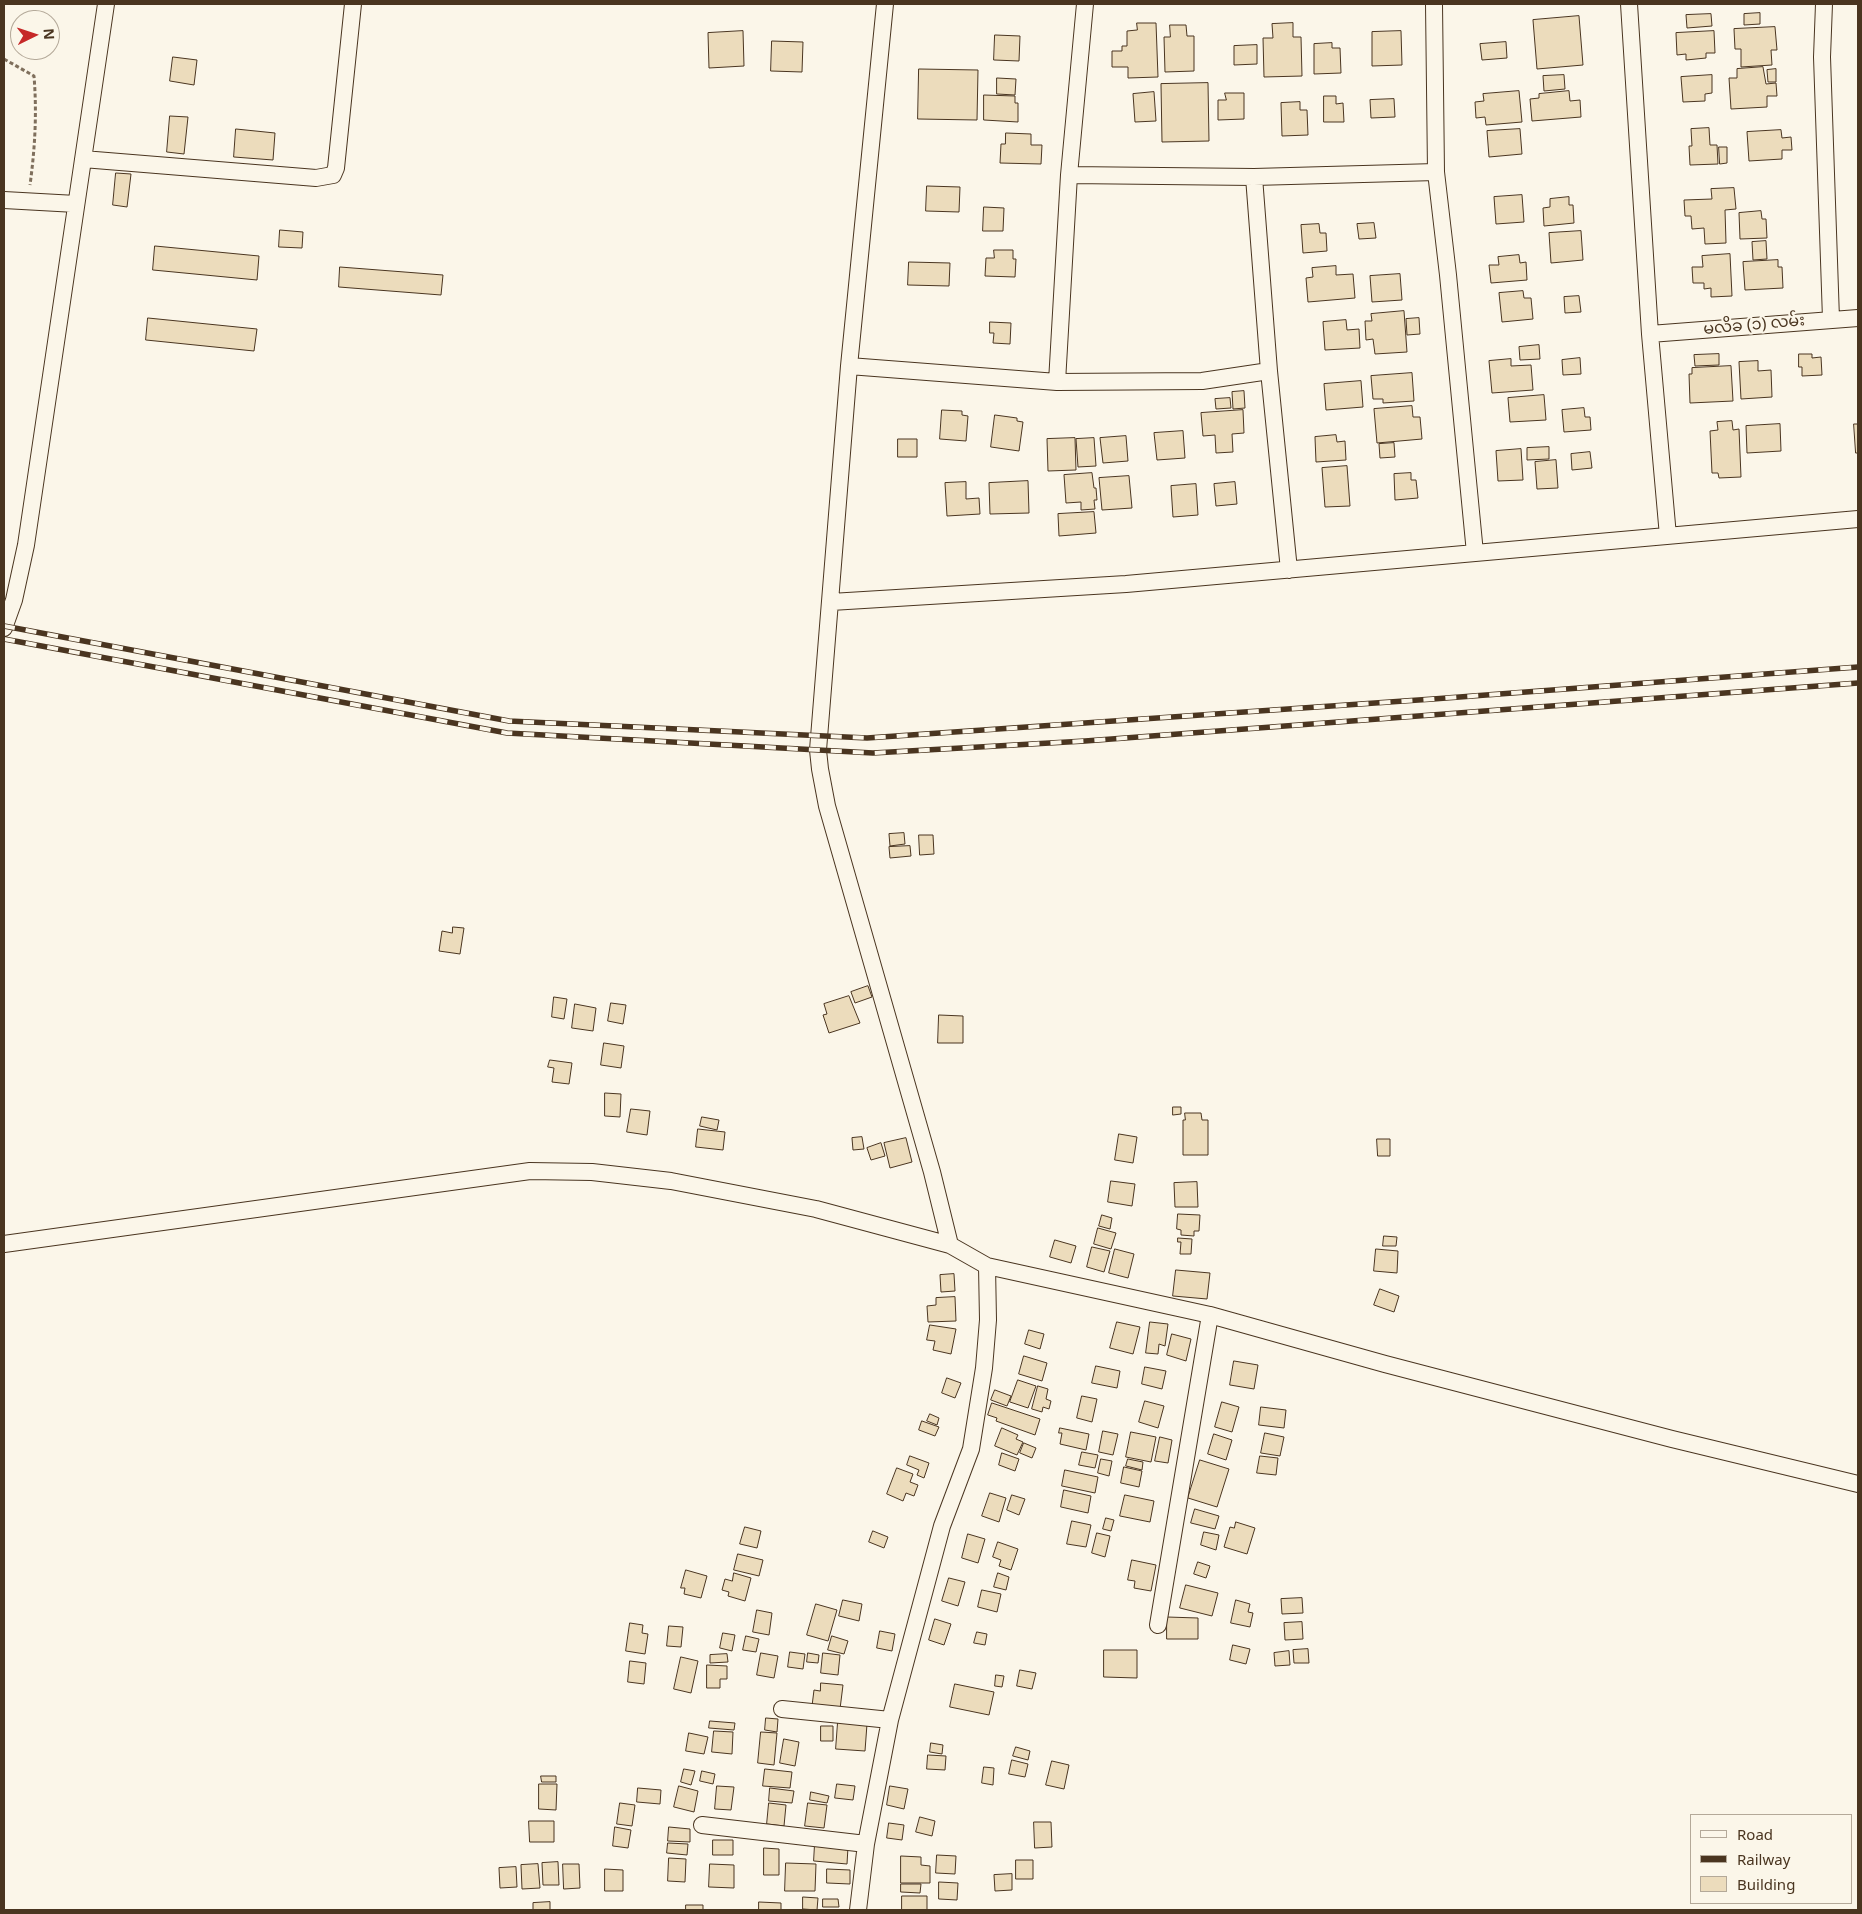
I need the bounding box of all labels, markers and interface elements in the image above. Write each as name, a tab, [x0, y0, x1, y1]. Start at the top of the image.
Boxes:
north arrow	[10, 10, 60, 60]
text: N	[40, 28, 59, 40]
street label: မလိခ (၁) လမ်း	[1702, 311, 1806, 339]
legend	[1690, 1814, 1852, 1904]
text: Road	[1737, 1824, 1773, 1844]
text: Railway	[1737, 1849, 1790, 1869]
text: Building	[1737, 1874, 1795, 1894]

